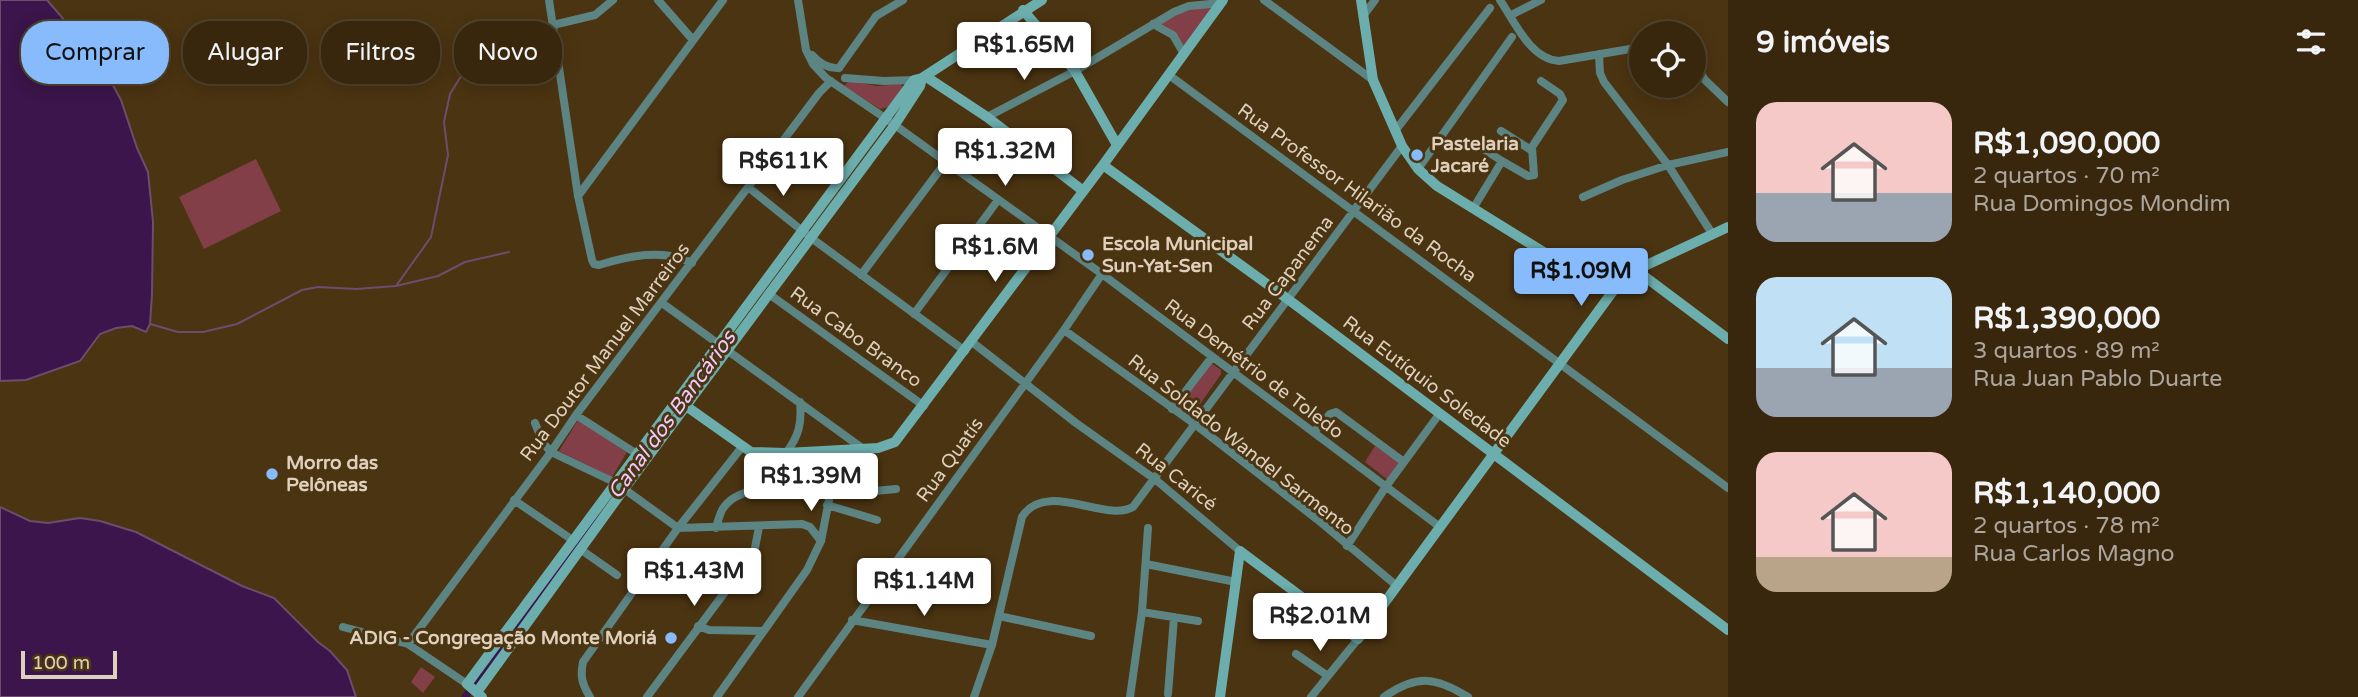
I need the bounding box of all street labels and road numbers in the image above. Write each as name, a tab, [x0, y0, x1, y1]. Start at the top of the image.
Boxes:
street label: Rua Professor Hilarião da Rocha	[1233, 99, 1481, 287]
street label: Rua Capanema	[1238, 211, 1338, 335]
street label: Rua Doutor Manuel Marreiros	[516, 239, 694, 465]
street label: Rua Cabo Branco	[786, 282, 926, 392]
street label: Rua Demétrio de Toledo	[1160, 295, 1348, 443]
street label: Rua Eutíquio Soledade	[1338, 312, 1516, 452]
street label: Rua Soldado Wandel Sarmento	[1124, 350, 1358, 540]
street label: Rua Quatís	[912, 413, 988, 507]
street label: Rua Caricé	[1131, 438, 1221, 516]

